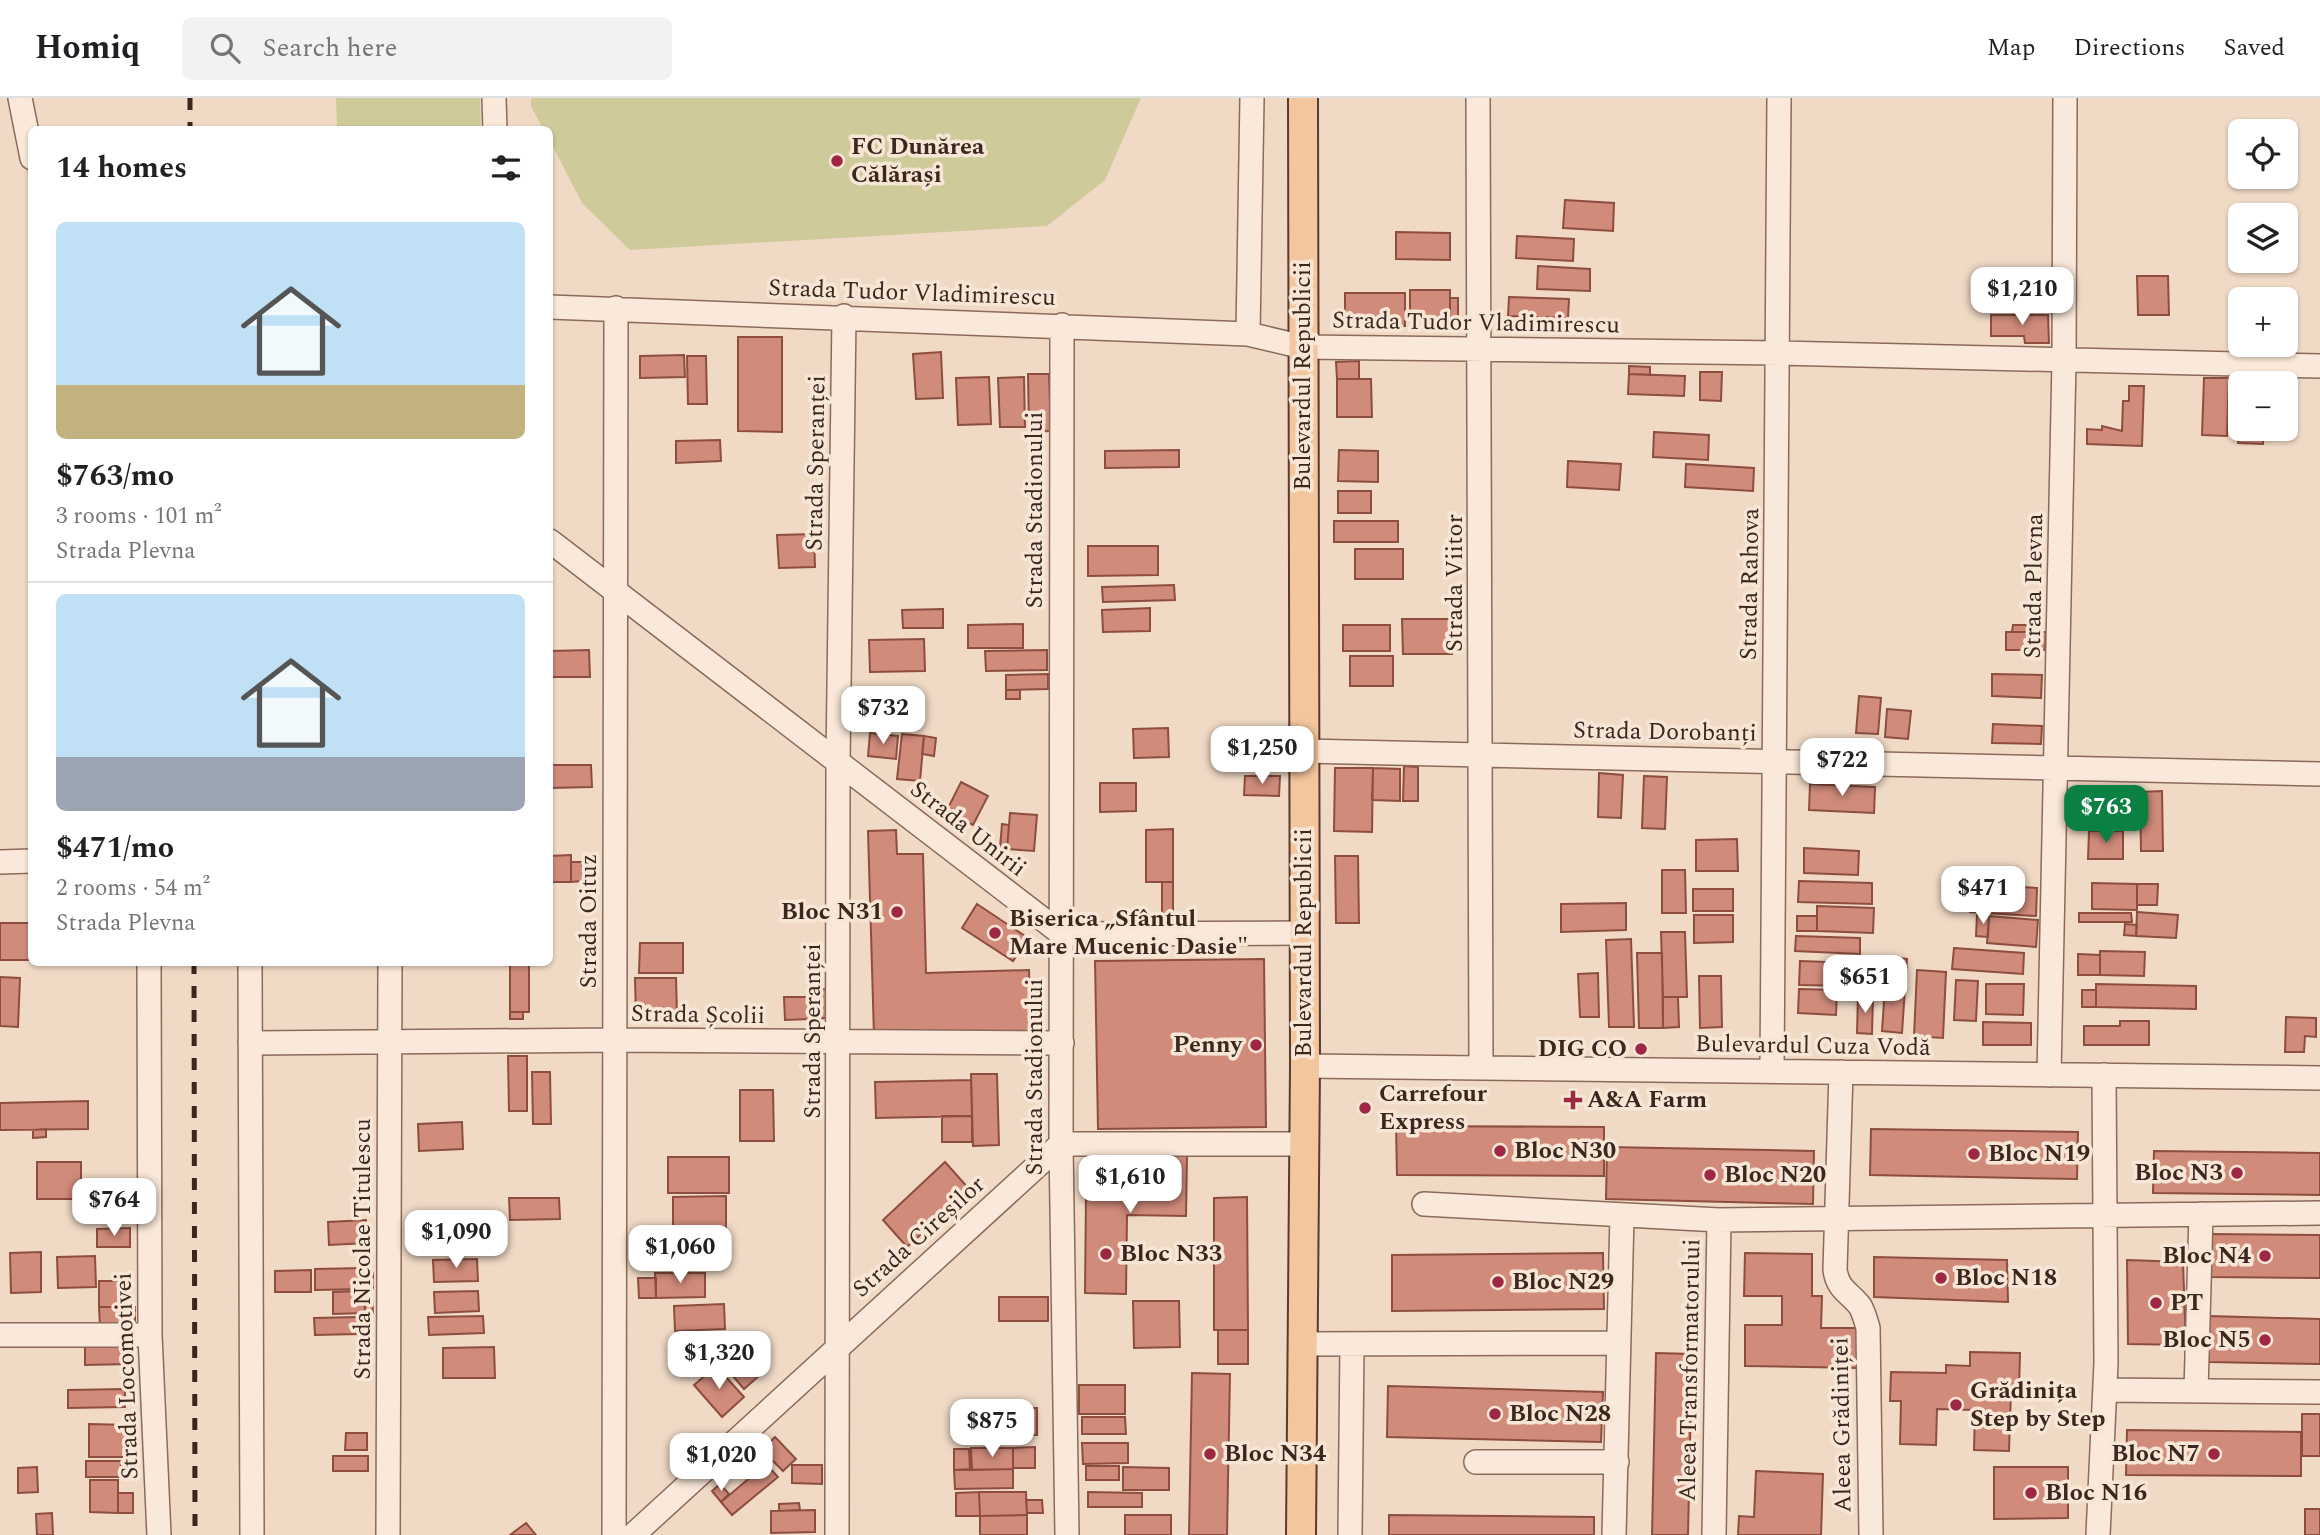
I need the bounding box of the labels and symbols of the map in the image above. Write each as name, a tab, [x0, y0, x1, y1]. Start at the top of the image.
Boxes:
place label: FC Dunărea Călărași	[851, 129, 985, 193]
marker: FC Dunărea Călărași	[829, 153, 845, 169]
street label: Bulevardul Republicii	[1285, 261, 1321, 491]
pin: $1,210	[1965, 268, 2079, 327]
street label: Strada Tudor Vladimirescu	[768, 270, 1056, 316]
street label: Strada Tudor Vladimirescu	[1332, 302, 1620, 344]
street label: Strada Speranței	[796, 375, 836, 551]
street label: Strada Stadionului	[1017, 412, 1053, 608]
street label: Strada Rahova	[1731, 507, 1769, 660]
street label: Strada Plevna	[2015, 513, 2053, 659]
street label: Strada Viitor	[1437, 514, 1473, 652]
pin: $732	[842, 686, 924, 746]
street label: Strada Dorobanți	[1573, 712, 1757, 752]
pin: $1,250	[1205, 726, 1319, 786]
pin: $722	[1801, 738, 1883, 798]
street label: Strada Unirii	[902, 772, 1034, 886]
pin: $763	[2065, 786, 2147, 845]
street label: Bulevardul Republicii	[1286, 828, 1322, 1058]
street label: Strada Oituz	[571, 854, 607, 988]
pin: $471	[1942, 866, 2024, 926]
place label: Bloc N31	[781, 894, 883, 930]
place label: Biserica „Sfântul Mare Mucenic Dasie"	[1009, 901, 1248, 965]
marker: Bloc N31	[889, 904, 905, 920]
marker: Biserica „Sfântul Mare Mucenic Dasie"	[987, 925, 1003, 941]
street label: Strada Speranței	[795, 943, 831, 1119]
pin: $651	[1824, 956, 1906, 1015]
street label: Strada Stadionului	[1017, 979, 1053, 1175]
street label: Strada Școlii	[631, 996, 765, 1034]
street label: Bulevardul Cuza Vodă	[1695, 1026, 1931, 1066]
place label: Penny	[1173, 1027, 1244, 1063]
place label: DIG CO	[1538, 1031, 1627, 1067]
marker: Penny	[1248, 1037, 1264, 1053]
marker: DIG CO	[1633, 1041, 1649, 1057]
place label: Carrefour Express	[1379, 1076, 1488, 1140]
place label: A&A Farm	[1587, 1082, 1708, 1118]
marker: A&A Farm	[1565, 1092, 1581, 1108]
marker: Carrefour Express	[1357, 1100, 1373, 1116]
street label: Strada Nicolae Titulescu	[345, 1118, 381, 1380]
place label: Bloc N30	[1514, 1133, 1616, 1169]
place label: Bloc N19	[1988, 1136, 2090, 1172]
marker: Bloc N30	[1492, 1143, 1508, 1159]
marker: Bloc N19	[1966, 1146, 1982, 1162]
place label: Bloc N3	[2134, 1155, 2223, 1191]
pin: $1,610	[1073, 1156, 1187, 1215]
place label: Bloc N20	[1724, 1157, 1826, 1193]
marker: Bloc N3	[2229, 1165, 2245, 1181]
street label: Strada Cireșilor	[845, 1167, 993, 1307]
marker: Bloc N20	[1702, 1167, 1718, 1183]
pin: $764	[73, 1178, 155, 1238]
pin: $1,090	[399, 1210, 513, 1270]
pin: $1,060	[623, 1226, 737, 1285]
place label: Bloc N33	[1120, 1236, 1222, 1272]
street label: Aleea Transformatorului	[1670, 1238, 1710, 1502]
place label: Bloc N4	[2162, 1238, 2252, 1274]
marker: Bloc N33	[1098, 1246, 1114, 1262]
marker: Bloc N4	[2257, 1248, 2273, 1264]
place label: Bloc N18	[1955, 1260, 2057, 1296]
place label: Bloc N29	[1512, 1264, 1614, 1300]
marker: Bloc N18	[1933, 1270, 1949, 1286]
street label: Strada Locomotivei	[105, 1272, 149, 1480]
marker: Bloc N29	[1490, 1274, 1506, 1290]
place label: PT	[2170, 1285, 2203, 1321]
marker: PT	[2148, 1295, 2164, 1311]
place label: Bloc N5	[2162, 1322, 2251, 1358]
pin: $1,320	[662, 1332, 776, 1391]
marker: Bloc N5	[2257, 1332, 2273, 1348]
street label: Aleea Grădiniței	[1822, 1337, 1862, 1513]
place label: Grădinița Step by Step	[1970, 1373, 2106, 1437]
place label: Bloc N28	[1509, 1396, 1611, 1432]
marker: Grădinița Step by Step	[1948, 1397, 1964, 1413]
pin: $875	[951, 1400, 1033, 1459]
marker: Bloc N28	[1487, 1406, 1503, 1422]
pin: $1,020	[664, 1434, 778, 1493]
place label: Bloc N34	[1224, 1436, 1327, 1472]
place label: Bloc N7	[2111, 1436, 2200, 1472]
marker: Bloc N34	[1202, 1446, 1218, 1462]
marker: Bloc N7	[2206, 1446, 2222, 1462]
place label: Bloc N16	[2045, 1475, 2147, 1511]
marker: Bloc N16	[2023, 1485, 2039, 1501]

